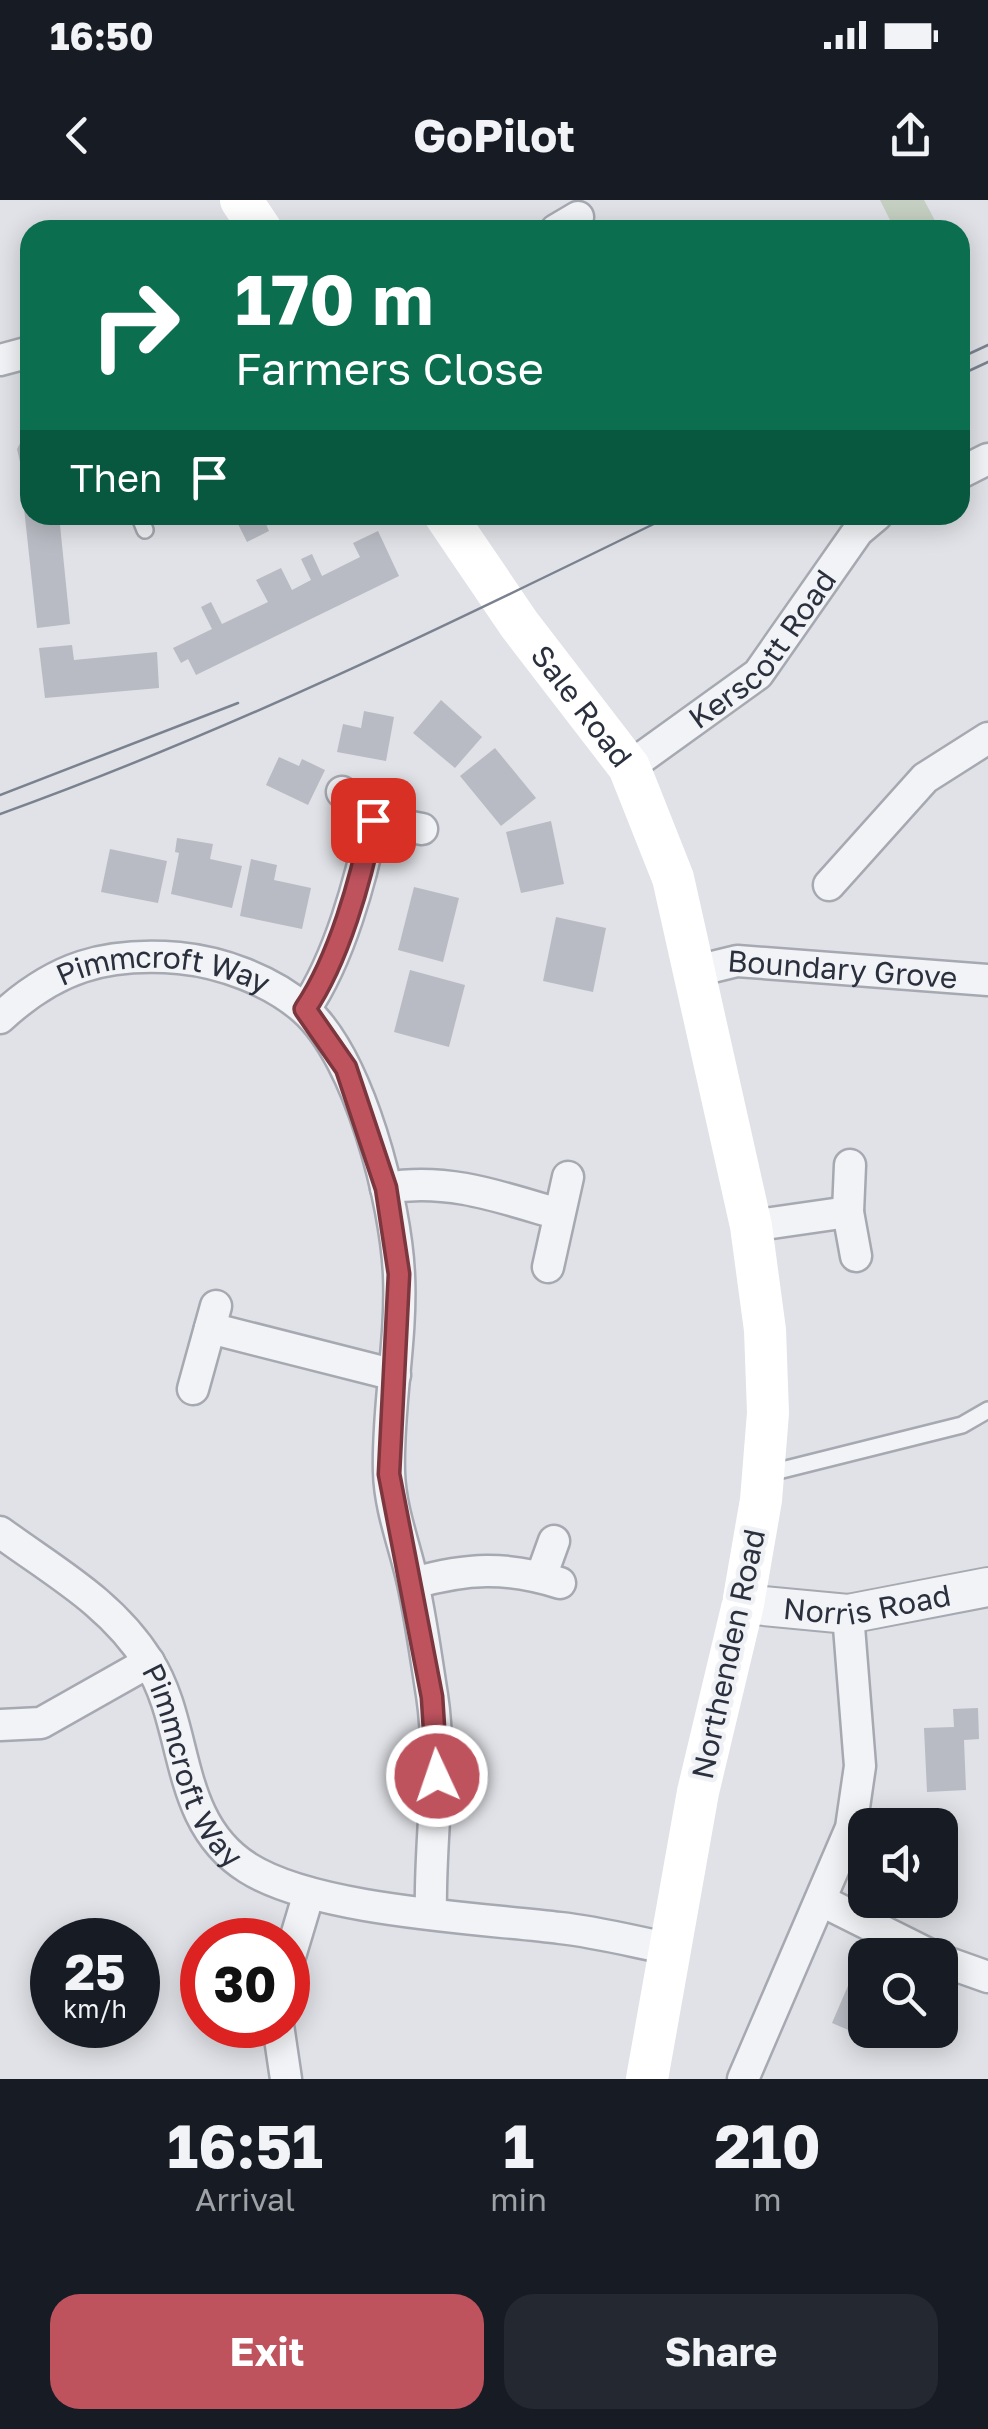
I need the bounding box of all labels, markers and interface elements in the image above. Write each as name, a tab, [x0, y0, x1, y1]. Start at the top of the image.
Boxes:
text: 16:50	[50, 13, 154, 58]
icon: back	[50, 108, 105, 163]
text: GoPilot	[413, 108, 575, 162]
icon: share	[883, 108, 938, 163]
text: 170 m	[235, 256, 433, 340]
icon: right	[70, 260, 200, 390]
text: Farmers Close	[235, 341, 544, 395]
icon: arrive	[182, 450, 237, 505]
text: Then	[70, 455, 162, 500]
street label: Kerscott Road	[682, 563, 843, 736]
street label: Sale Road	[524, 638, 640, 774]
pin	[331, 778, 416, 863]
icon: arrive	[346, 793, 401, 848]
street label: Pimmcroft Way	[50, 939, 276, 1001]
street label: Boundary Grove	[726, 942, 959, 996]
street label: Northenden Road	[684, 1526, 772, 1782]
street label: Norris Road	[782, 1577, 954, 1632]
street label: Pimmcroft Way	[135, 1657, 250, 1875]
position arrow	[385, 1724, 489, 1828]
map controls	[848, 1808, 958, 2048]
button: sound	[848, 1808, 958, 1918]
speed limit sign: 30	[180, 1918, 310, 2048]
button: search	[848, 1938, 958, 2048]
text: 25	[64, 1941, 125, 2001]
text: km/h	[63, 1993, 127, 2024]
text: 16:51	[167, 2109, 323, 2181]
text: 1	[503, 2109, 534, 2181]
text: 210	[714, 2109, 821, 2181]
text: Arrival	[195, 2180, 295, 2218]
text: min	[490, 2180, 547, 2218]
text: m	[753, 2180, 782, 2218]
button: Exit	[50, 2294, 484, 2409]
button: Share	[504, 2294, 938, 2409]

